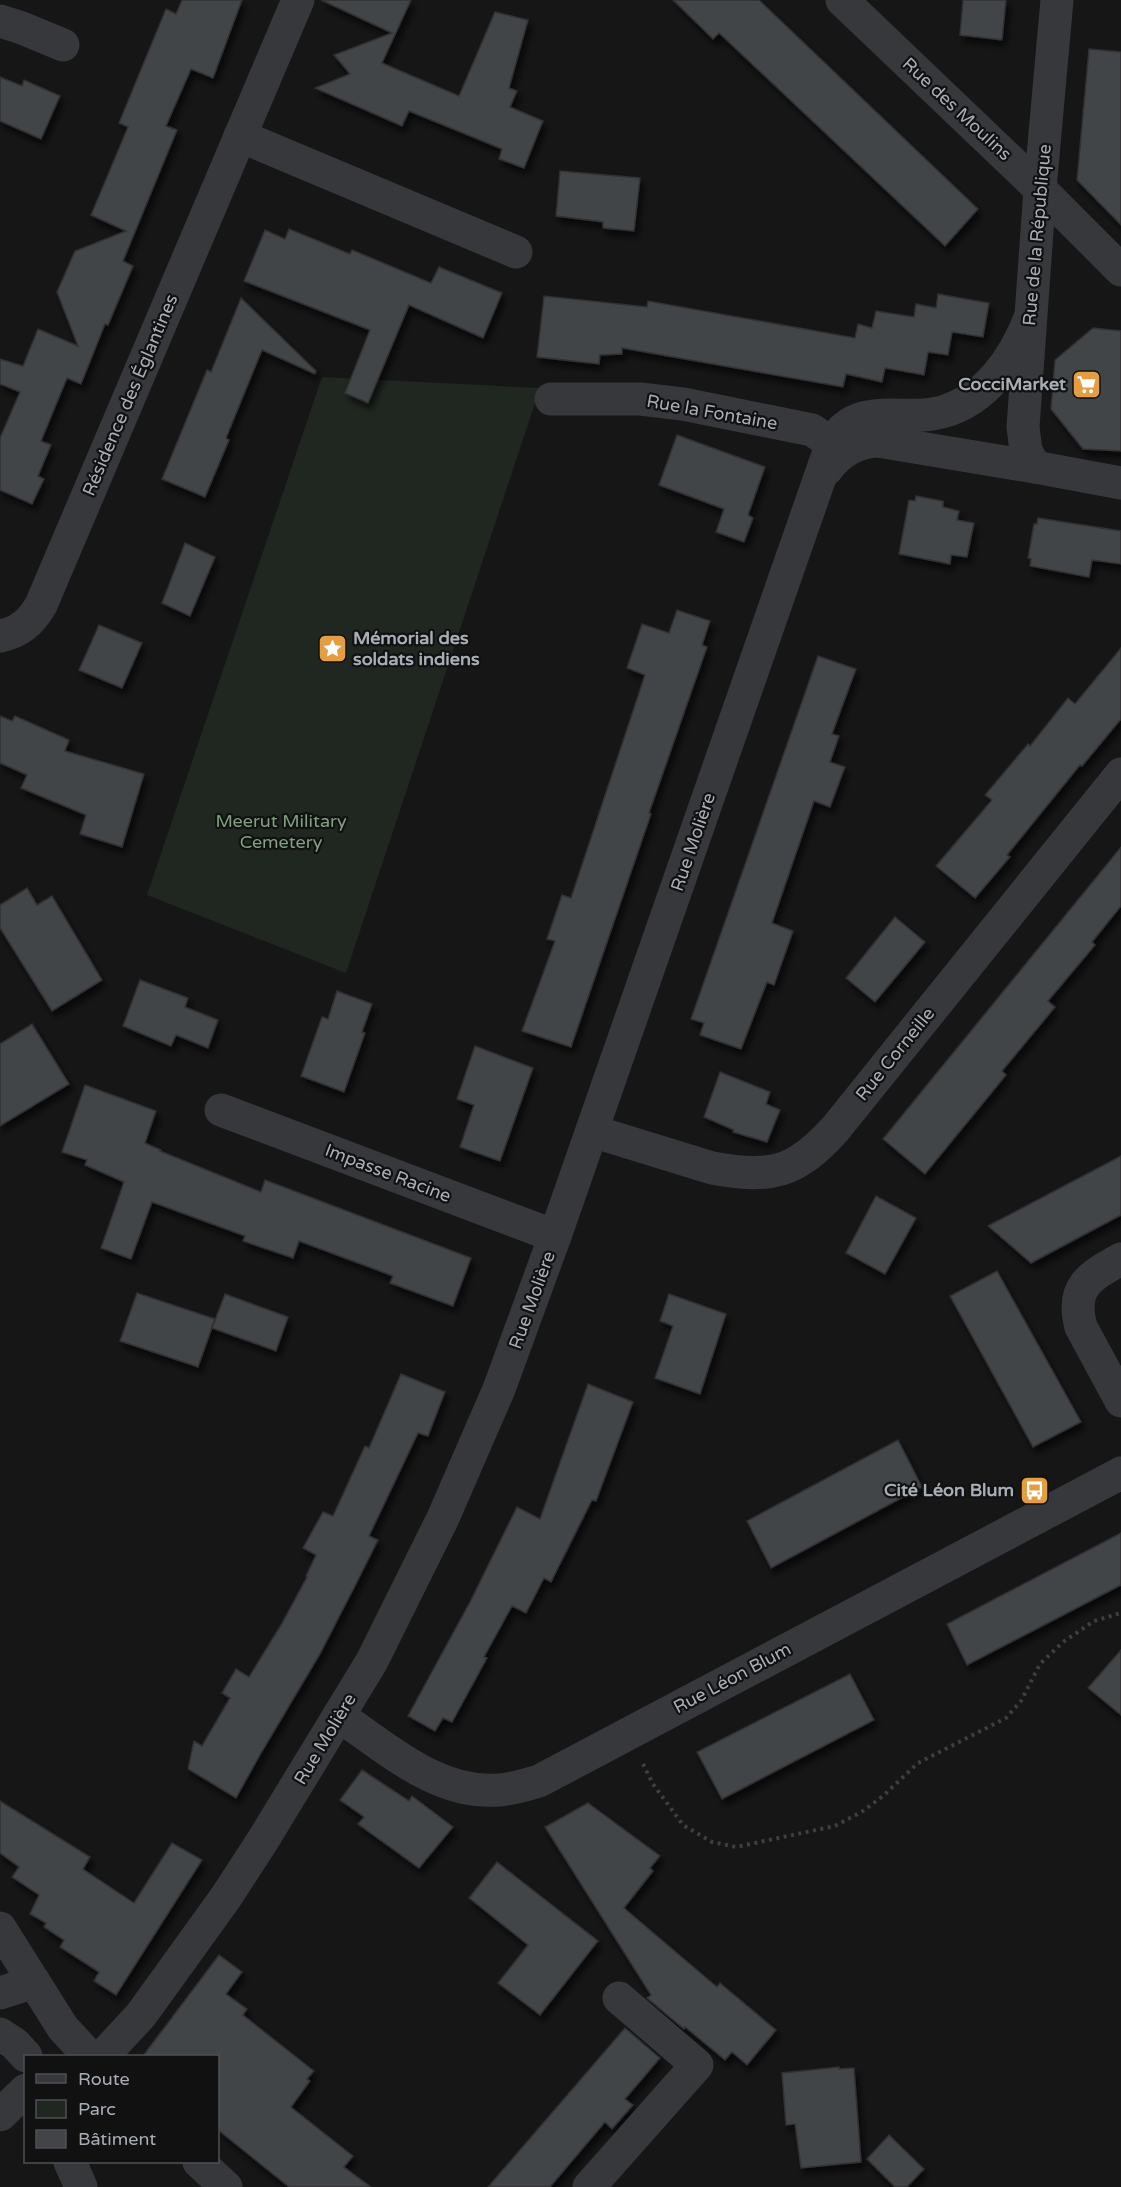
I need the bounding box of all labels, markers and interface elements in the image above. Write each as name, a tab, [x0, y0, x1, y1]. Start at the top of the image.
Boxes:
street label: Rue des Moulins	[898, 53, 1016, 165]
street label: Rue de la République	[1018, 143, 1056, 327]
street label: Résidence des Églantines	[77, 291, 183, 499]
supermarket icon: CocciMarket	[1071, 368, 1103, 400]
place label: CocciMarket	[958, 373, 1066, 395]
street label: Rue la Fontaine	[645, 390, 779, 434]
place label: Mémorial des soldats indiens	[353, 627, 480, 670]
place icon: Mémorial des soldats indiens	[316, 632, 348, 664]
street label: Rue Molière	[666, 790, 720, 894]
park label: Meerut Military Cemetery	[215, 810, 347, 853]
street label: Rue Corneille	[851, 1003, 939, 1105]
street label: Impasse Racine	[322, 1139, 454, 1207]
street label: Rue Molière	[504, 1248, 560, 1352]
bus stop icon: Cité Léon Blum	[1019, 1474, 1051, 1506]
place label: Cité Léon Blum	[884, 1479, 1014, 1501]
street label: Rue Léon Blum	[669, 1638, 795, 1718]
street label: Rue Molière	[289, 1689, 361, 1789]
legend	[24, 2055, 219, 2163]
text: Route	[78, 2068, 130, 2090]
text: Parc	[78, 2098, 116, 2120]
text: Bâtiment	[78, 2128, 156, 2150]

